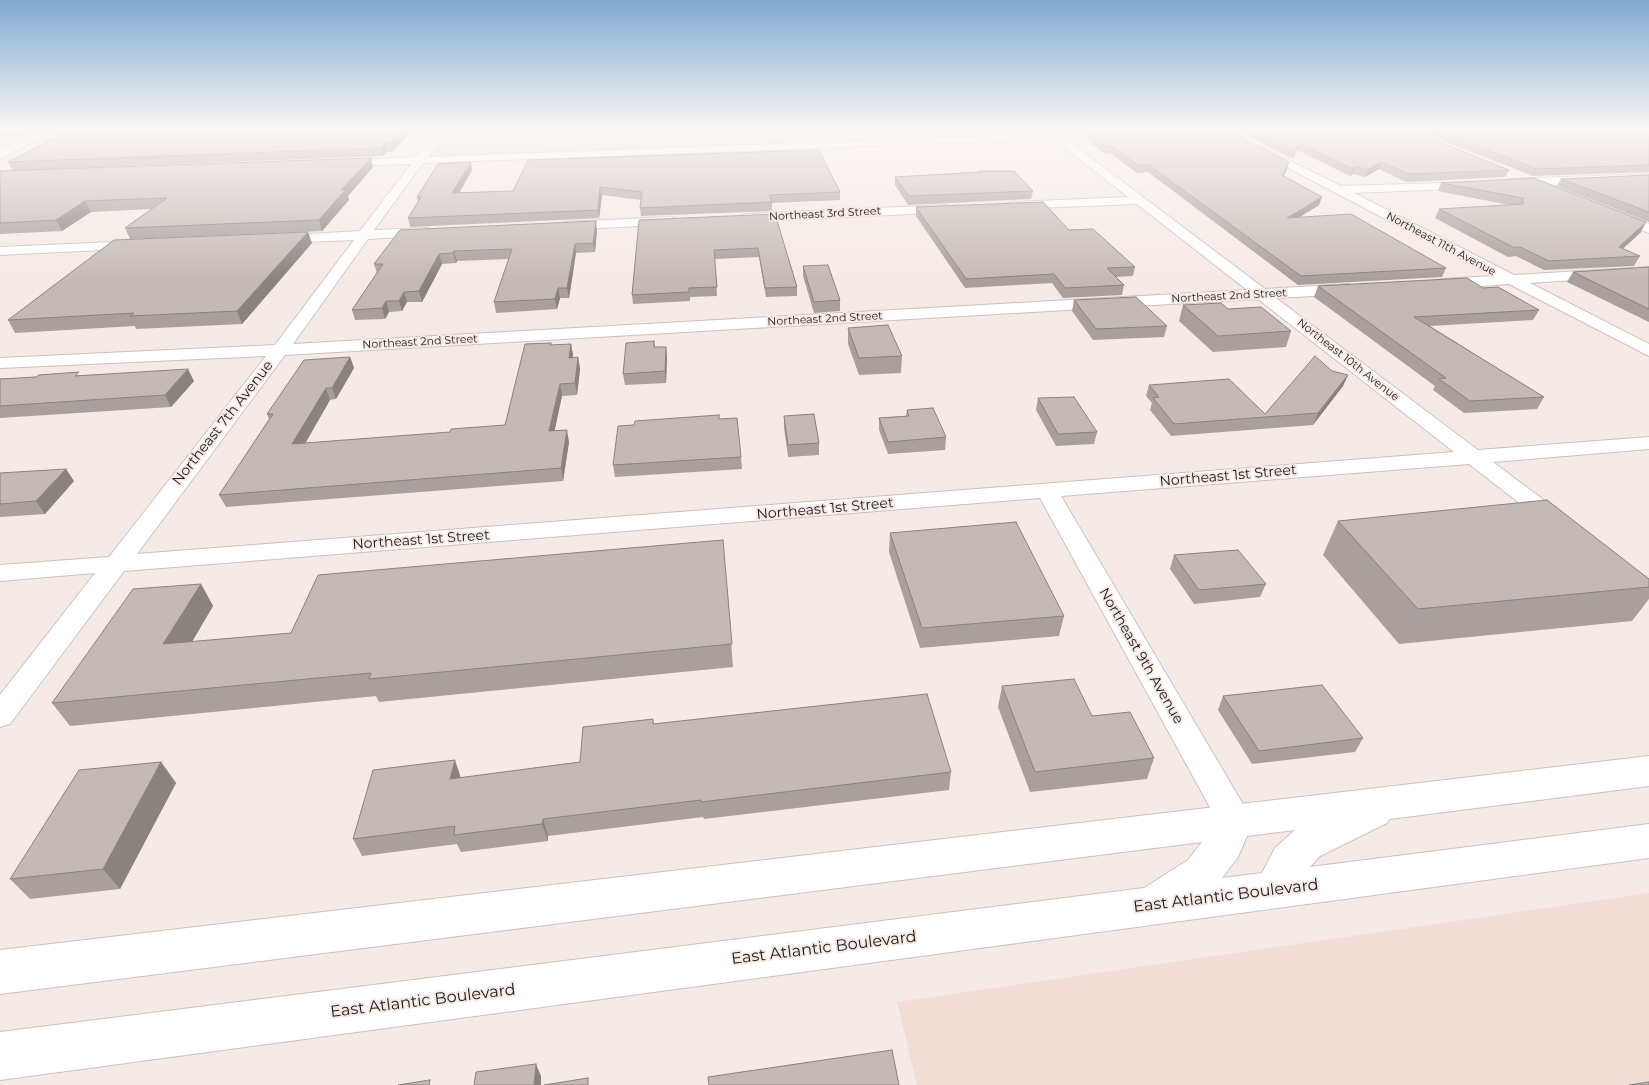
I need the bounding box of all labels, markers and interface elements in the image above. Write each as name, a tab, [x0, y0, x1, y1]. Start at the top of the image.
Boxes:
street label: Northeast 3rd Street	[769, 204, 881, 224]
street label: Northeast 11th Avenue	[1384, 209, 1498, 279]
street label: Northeast 2nd Street	[1171, 286, 1287, 306]
street label: Northeast 2nd Street	[767, 309, 883, 329]
street label: Northeast 10th Avenue	[1294, 316, 1402, 404]
street label: Northeast 2nd Street	[362, 332, 478, 352]
street label: Northeast 7th Avenue	[169, 357, 277, 489]
street label: Northeast 1st Street	[1159, 462, 1297, 490]
street label: Northeast 1st Street	[756, 495, 894, 523]
street label: Northeast 1st Street	[352, 527, 490, 553]
street label: Northeast 9th Avenue	[1095, 585, 1187, 727]
street label: East Atlantic Boulevard	[1132, 875, 1320, 917]
street label: East Atlantic Boulevard	[730, 927, 918, 969]
street label: East Atlantic Boulevard	[329, 980, 517, 1022]

